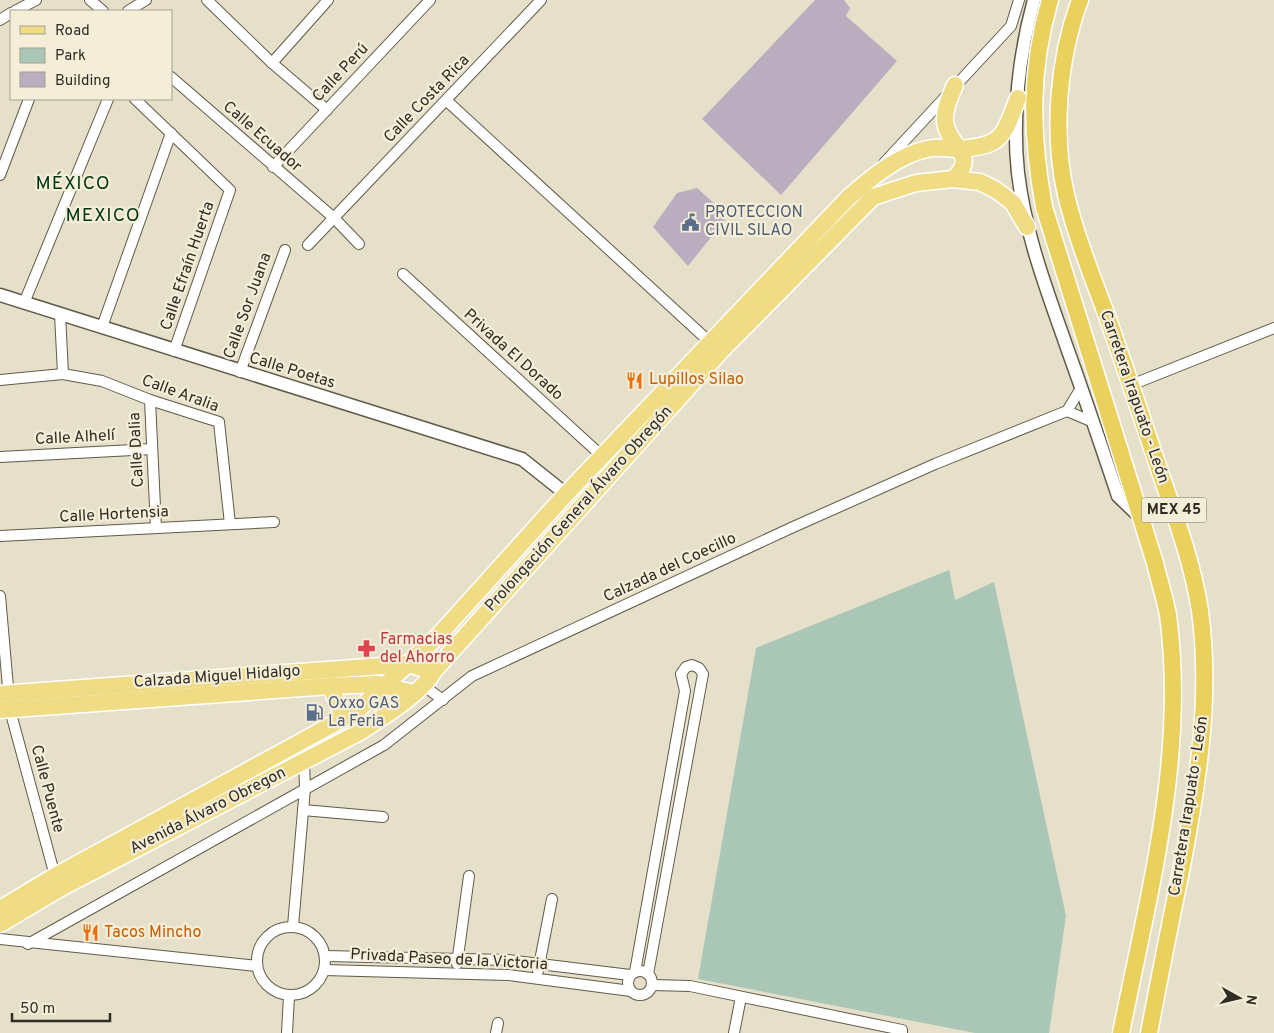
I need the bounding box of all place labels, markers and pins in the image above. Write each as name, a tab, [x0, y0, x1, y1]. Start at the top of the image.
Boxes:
place label: PROTECCION CIVIL SILAO	[705, 203, 803, 241]
public building icon: PROTECCION CIVIL SILAO	[681, 212, 701, 232]
restaurant icon: Lupillos Silao	[625, 370, 645, 390]
place label: Lupillos Silao	[649, 370, 744, 390]
place label: Farmacias del Ahorro	[380, 630, 455, 668]
pharmacy icon: Farmacias del Ahorro	[356, 639, 376, 659]
place label: Oxxo GAS La Feria	[328, 694, 399, 732]
fuel station icon: Oxxo GAS La Feria	[304, 703, 324, 723]
restaurant icon: Tacos Mincho	[80, 923, 100, 943]
place label: Tacos Mincho	[104, 923, 202, 943]

